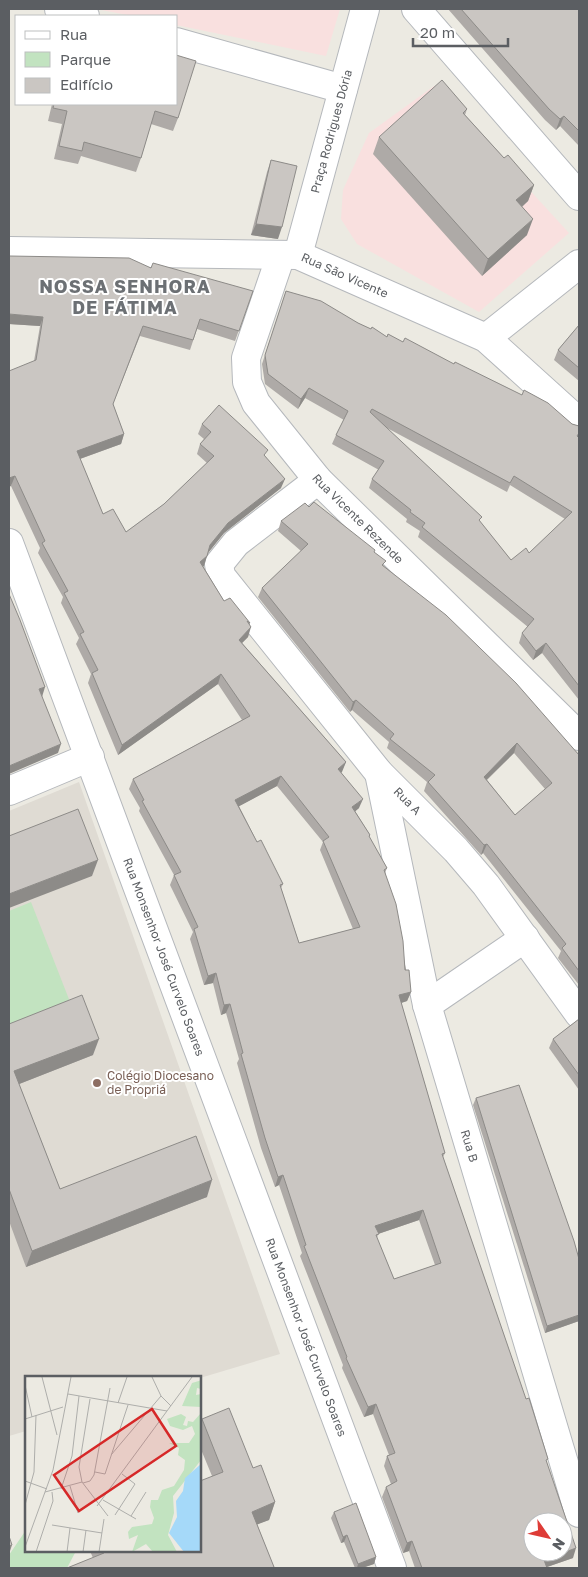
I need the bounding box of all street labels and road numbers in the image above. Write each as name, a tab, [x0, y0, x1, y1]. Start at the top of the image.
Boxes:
street label: Praça Rodrigues Dória	[307, 68, 355, 195]
street label: Rua São Vicente	[299, 249, 391, 301]
street label: Rua Vicente Rezende	[309, 471, 407, 566]
street label: Rua A	[391, 784, 425, 818]
street label: Rua Monsenhor José Curvelo Soares	[120, 856, 208, 1058]
street label: Rua B	[458, 1128, 482, 1164]
street label: Rua Monsenhor José Curvelo Soares	[262, 1236, 350, 1438]

